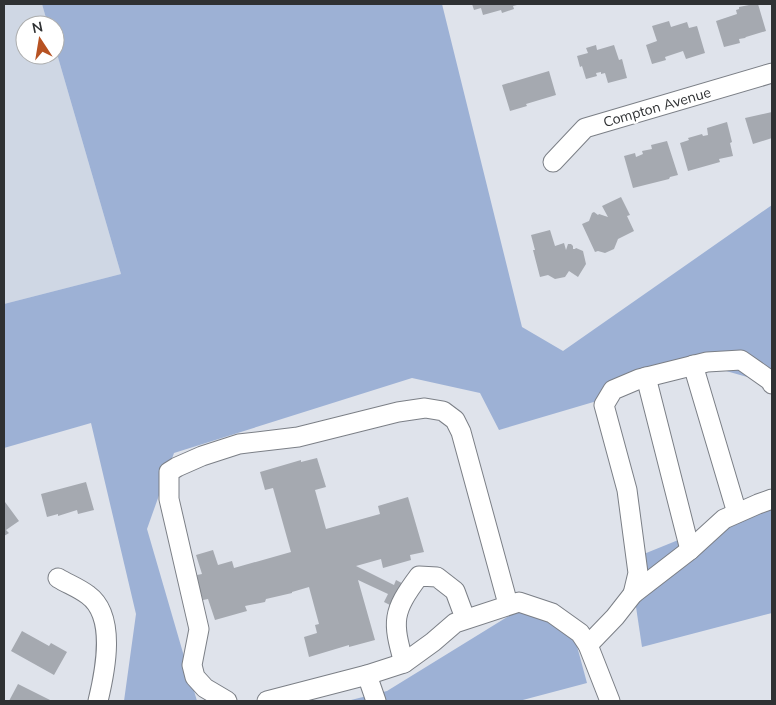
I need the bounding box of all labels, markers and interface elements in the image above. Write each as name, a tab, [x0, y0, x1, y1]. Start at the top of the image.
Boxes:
north arrow	[15, 15, 65, 65]
text: N	[30, 17, 44, 37]
street label: Compton Avenue	[601, 83, 713, 131]

